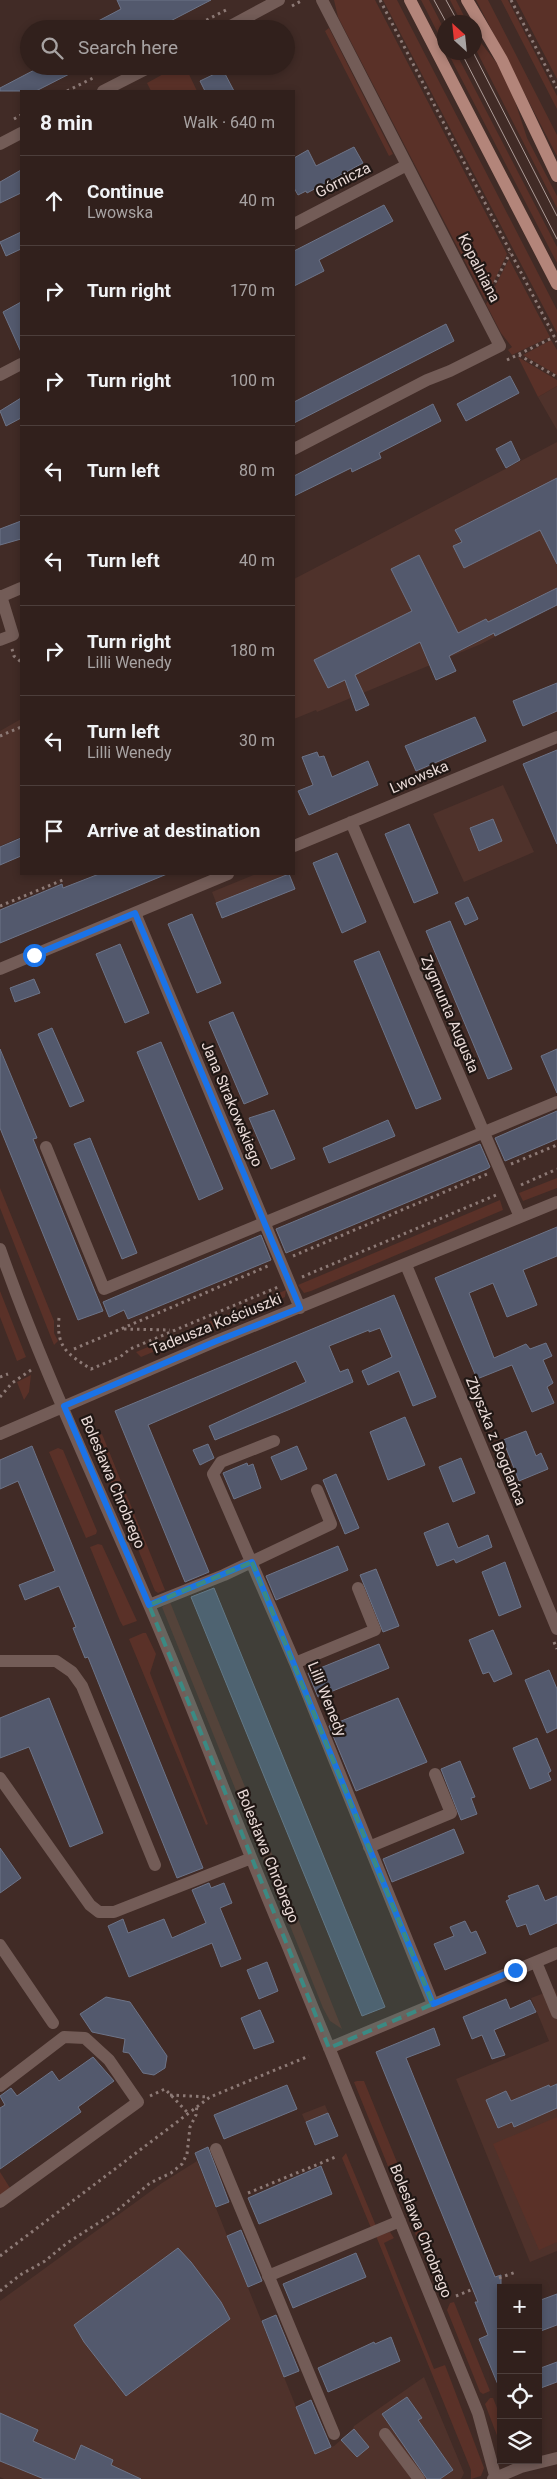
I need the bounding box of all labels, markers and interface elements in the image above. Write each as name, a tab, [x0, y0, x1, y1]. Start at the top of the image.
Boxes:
north arrow	[437, 15, 482, 60]
search box	[20, 20, 295, 75]
icon: search	[38, 34, 66, 62]
text: Search here	[78, 36, 178, 59]
text: 8 min	[40, 111, 93, 135]
text: Walk · 640 m	[183, 113, 275, 132]
street label: Górnicza	[313, 159, 373, 201]
text: Continue	[87, 180, 164, 203]
icon: ahead	[40, 187, 68, 215]
text: 40 m	[239, 191, 275, 210]
text: Lwowska	[87, 203, 153, 222]
street label: Kopalniana	[454, 231, 504, 305]
icon: right	[40, 277, 68, 305]
text: Turn right	[87, 279, 171, 302]
text: 170 m	[230, 281, 275, 300]
icon: right	[40, 367, 68, 395]
text: Turn right	[87, 369, 171, 392]
text: 100 m	[230, 371, 275, 390]
icon: left	[40, 457, 68, 485]
text: Turn left	[87, 459, 160, 482]
text: 80 m	[239, 461, 275, 480]
icon: left	[40, 547, 68, 575]
text: Turn left	[87, 549, 160, 572]
text: 40 m	[239, 551, 275, 570]
text: Turn right	[87, 630, 171, 653]
icon: right	[40, 637, 68, 665]
text: 180 m	[230, 641, 275, 660]
text: Lilli Wenedy	[87, 653, 172, 672]
text: Turn left	[87, 720, 160, 743]
icon: left	[40, 727, 68, 755]
text: 30 m	[239, 731, 275, 750]
text: Lilli Wenedy	[87, 743, 172, 762]
street label: Lwowska	[387, 757, 451, 797]
icon: arrive	[40, 817, 68, 845]
text: Arrive at destination	[87, 819, 260, 842]
route start	[23, 944, 46, 967]
street label: Zygmunta Augusta	[417, 952, 483, 1076]
street label: Jana Strakowskiego	[197, 1038, 267, 1170]
street label: Tadeusza Kościuszki	[148, 1289, 284, 1359]
street label: Zbyszka z Bogdańca	[462, 1374, 530, 1508]
street label: Bolesława Chrobrego	[77, 1413, 149, 1551]
street label: Lilli Wenedy	[304, 1659, 350, 1739]
street label: Bolesława Chrobrego	[233, 1787, 303, 1925]
route end	[504, 1959, 527, 1982]
street label: Bolesława Chrobrego	[386, 2162, 456, 2300]
map controls	[497, 2284, 542, 2464]
button: +	[497, 2284, 542, 2329]
button: −	[497, 2329, 542, 2374]
button: locate	[497, 2374, 542, 2419]
button: layers	[497, 2419, 542, 2464]

